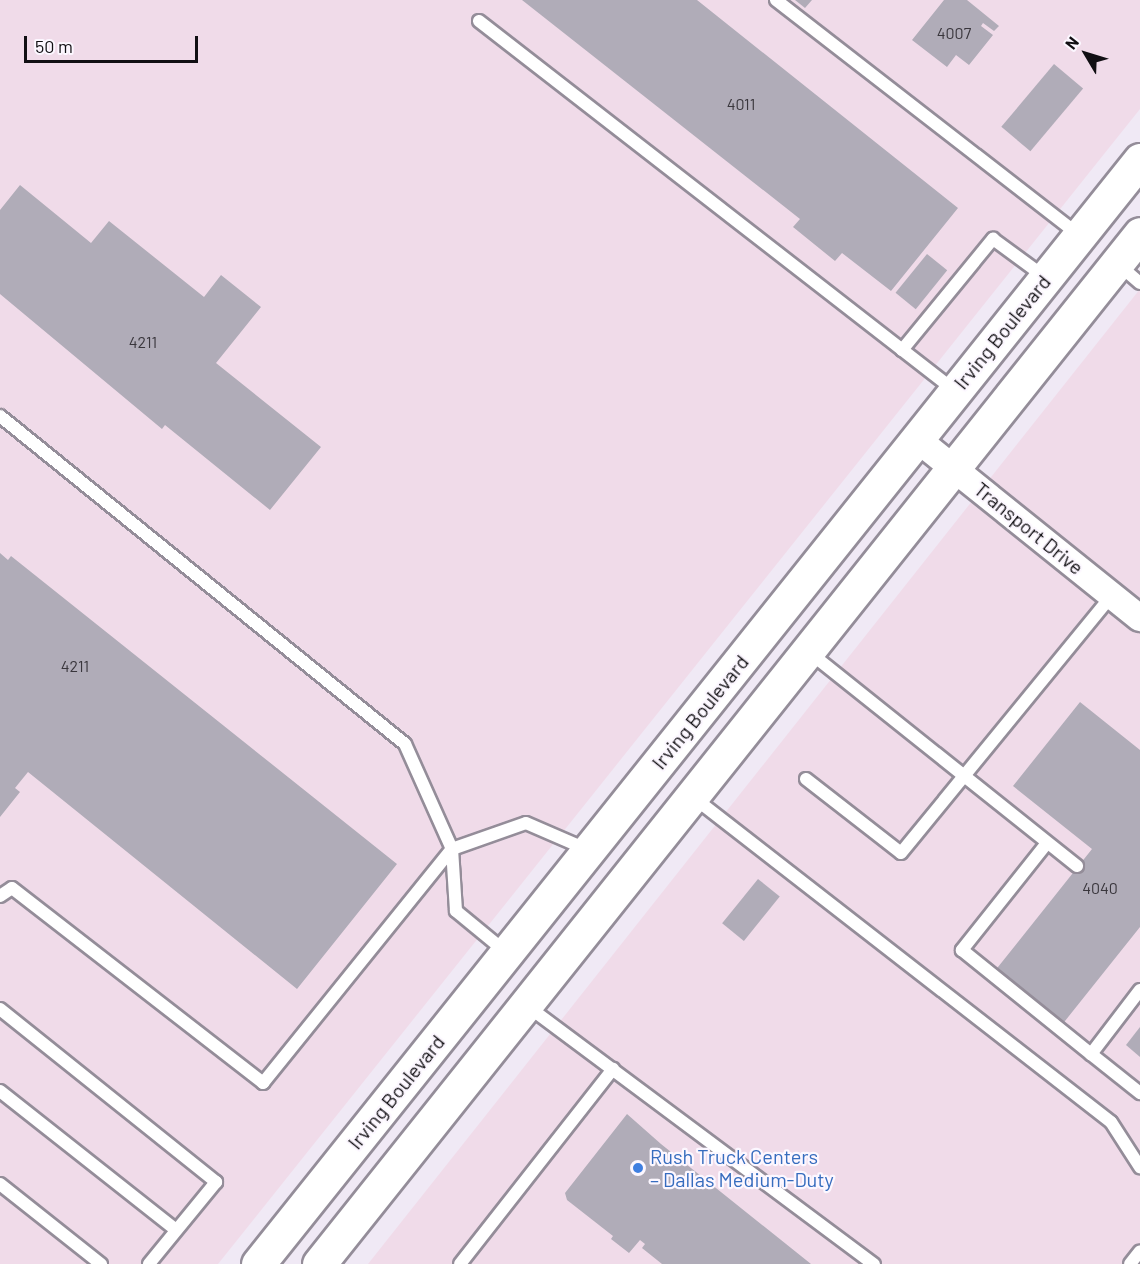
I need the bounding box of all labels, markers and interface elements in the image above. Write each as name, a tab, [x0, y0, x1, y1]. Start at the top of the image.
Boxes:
house number: 4007	[937, 23, 971, 43]
scale bar	[27, 24, 201, 62]
north arrow	[1056, 24, 1116, 84]
text: N	[1061, 33, 1082, 53]
text: 50 m	[35, 35, 73, 57]
house number: 4011	[727, 94, 755, 114]
street label: Irving Boulevard	[949, 270, 1055, 394]
house number: 4211	[129, 332, 157, 352]
street label: Transport Drive	[970, 477, 1088, 579]
street label: Irving Boulevard	[647, 650, 753, 774]
house number: 4211	[61, 656, 89, 676]
house number: 4040	[1082, 878, 1118, 898]
street label: Irving Boulevard	[343, 1030, 449, 1154]
place label: Rush Truck Centers – Dallas Medium-Duty	[650, 1144, 834, 1191]
marker: Rush Truck Centers – Dallas Medium-Duty	[631, 1161, 645, 1175]

